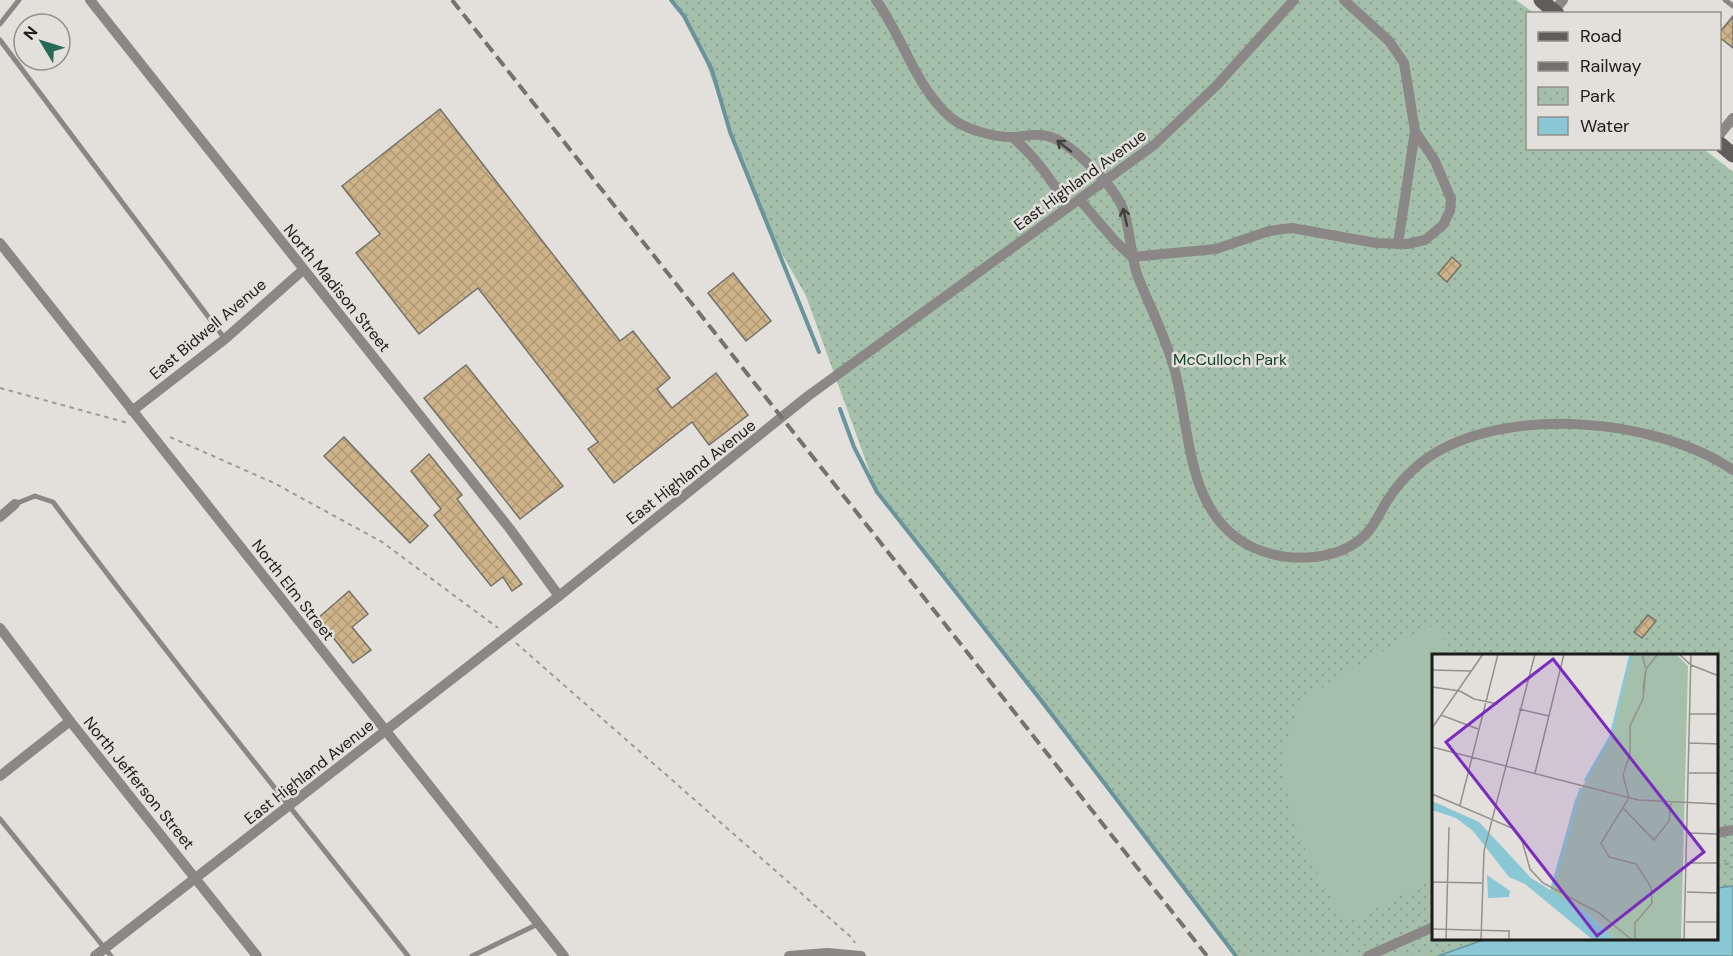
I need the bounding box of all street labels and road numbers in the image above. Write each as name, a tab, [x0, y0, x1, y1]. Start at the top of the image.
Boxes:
street label: East Highland Avenue	[1010, 125, 1150, 235]
street label: North Madison Street	[279, 220, 395, 356]
street label: East Bidwell Avenue	[145, 274, 271, 384]
street label: East Highland Avenue	[622, 415, 760, 529]
street label: North Elm Street	[247, 535, 339, 645]
street label: North Jefferson Street	[79, 712, 199, 854]
street label: East Highland Avenue	[240, 715, 378, 829]

